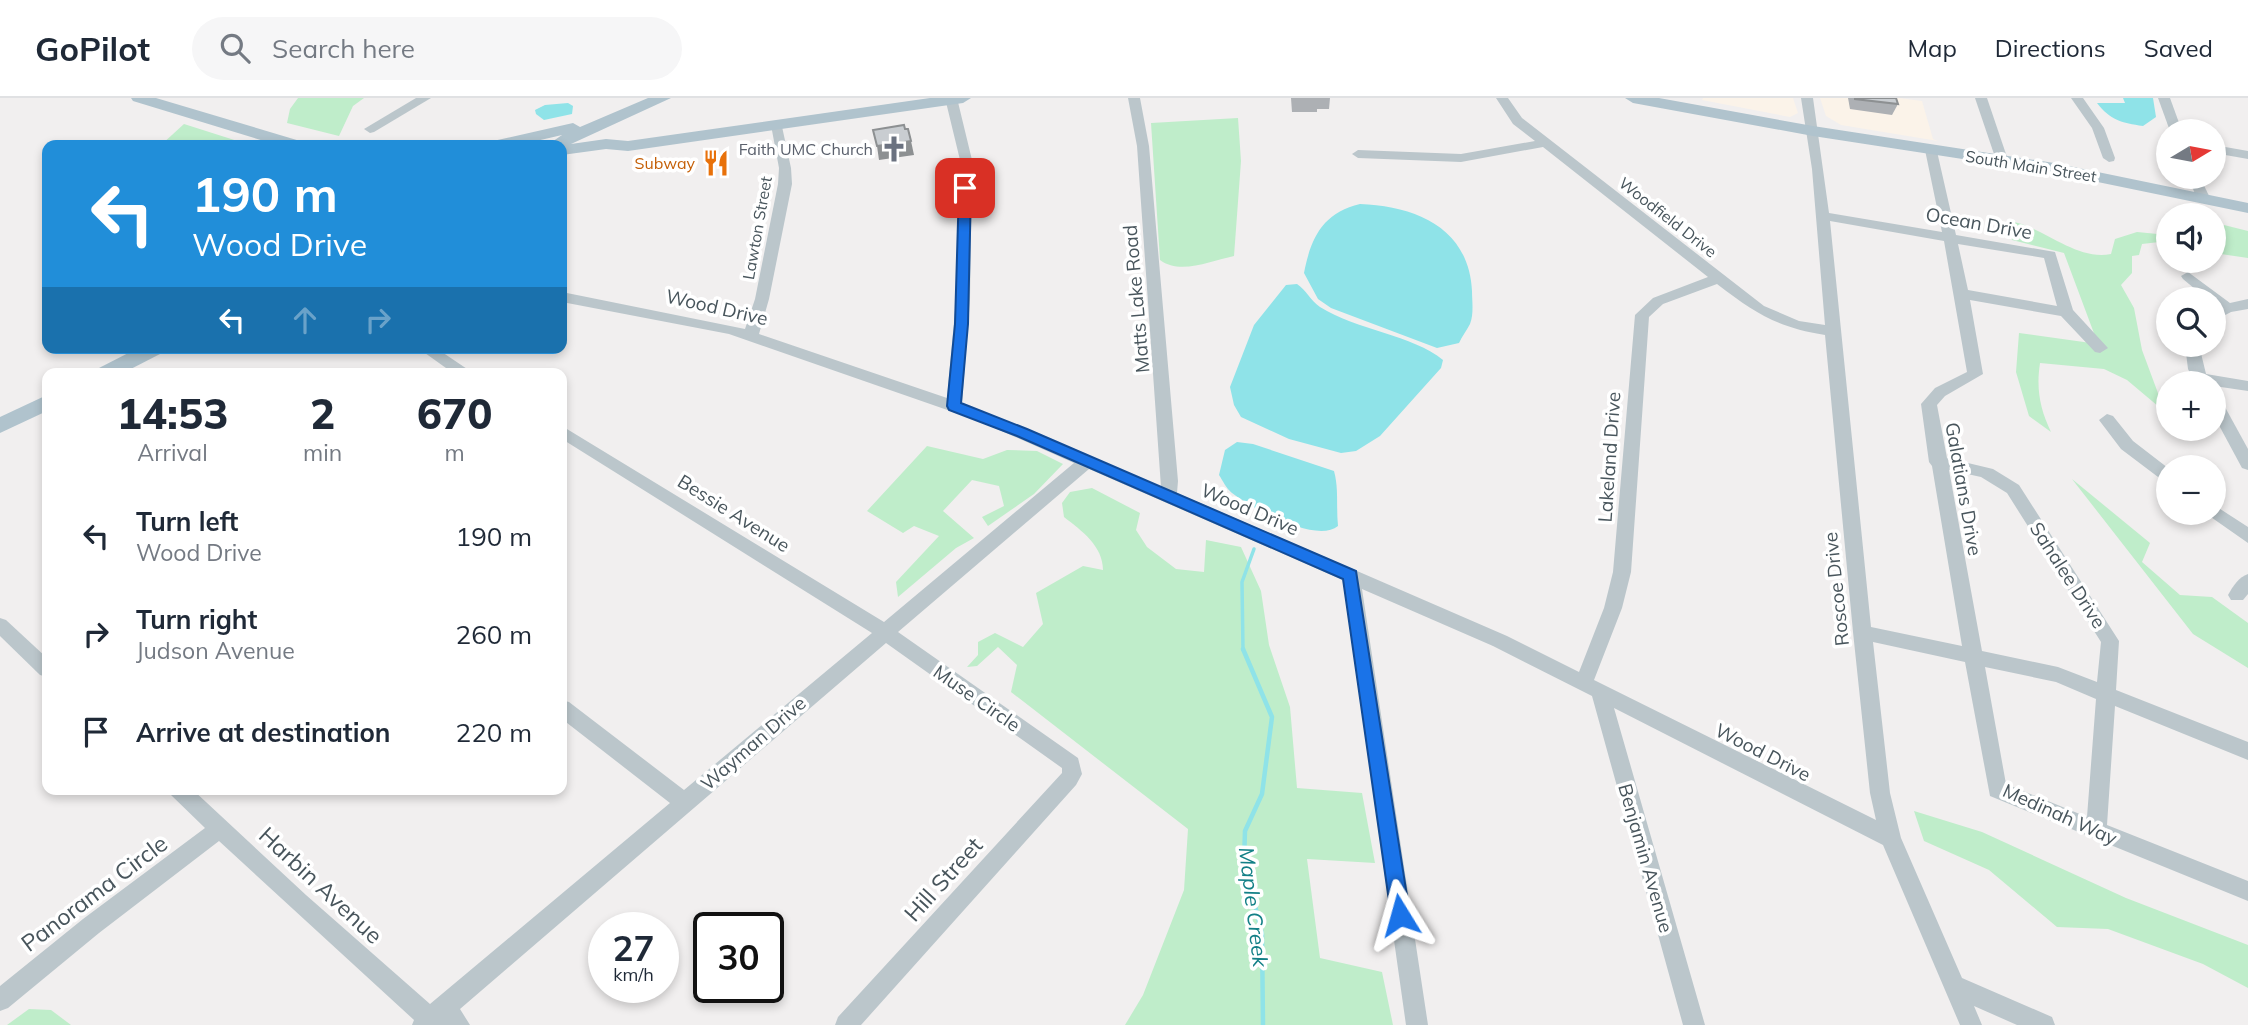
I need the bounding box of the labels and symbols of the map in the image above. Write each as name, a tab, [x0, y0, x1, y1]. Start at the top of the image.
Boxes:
north arrow	[2156, 119, 2226, 189]
church icon: Faith UMC Church	[879, 134, 909, 164]
place label: Faith UMC Church	[739, 139, 873, 159]
street label: South Main Street	[1964, 146, 2098, 186]
restaurant icon: Subway	[701, 148, 731, 178]
place label: Subway	[635, 153, 695, 173]
pin	[935, 158, 995, 218]
street label: Woodfield Drive	[1615, 173, 1721, 261]
street label: Lawton Street	[738, 174, 776, 281]
street label: Ocean Drive	[1924, 202, 2034, 244]
street label: Matts Lake Road	[1118, 224, 1154, 374]
street label: Wood Drive	[664, 284, 770, 330]
street label: Lakeland Drive	[1592, 391, 1626, 523]
street label: Galatians Drive	[1940, 420, 1988, 558]
street label: Bessie Avenue	[673, 469, 795, 557]
street label: Wood Drive	[1197, 478, 1303, 540]
street label: Sahalee Drive	[2025, 517, 2111, 633]
street label: Roscoe Drive	[1818, 531, 1854, 647]
street label: Muse Circle	[929, 659, 1025, 737]
street label: Wayman Drive	[695, 691, 811, 795]
street label: Wood Drive	[1711, 718, 1815, 786]
street label: Medinah Way	[1999, 778, 2121, 850]
street label: Benjamin Avenue	[1613, 781, 1679, 935]
street label: Harbin Avenue	[253, 820, 389, 950]
street label: Panorama Circle	[15, 829, 173, 957]
street label: Hill Street	[898, 831, 988, 927]
water label: Maple Creek	[1234, 846, 1274, 970]
position arrow	[1363, 878, 1437, 952]
speed limit sign: 30	[693, 912, 784, 1003]

